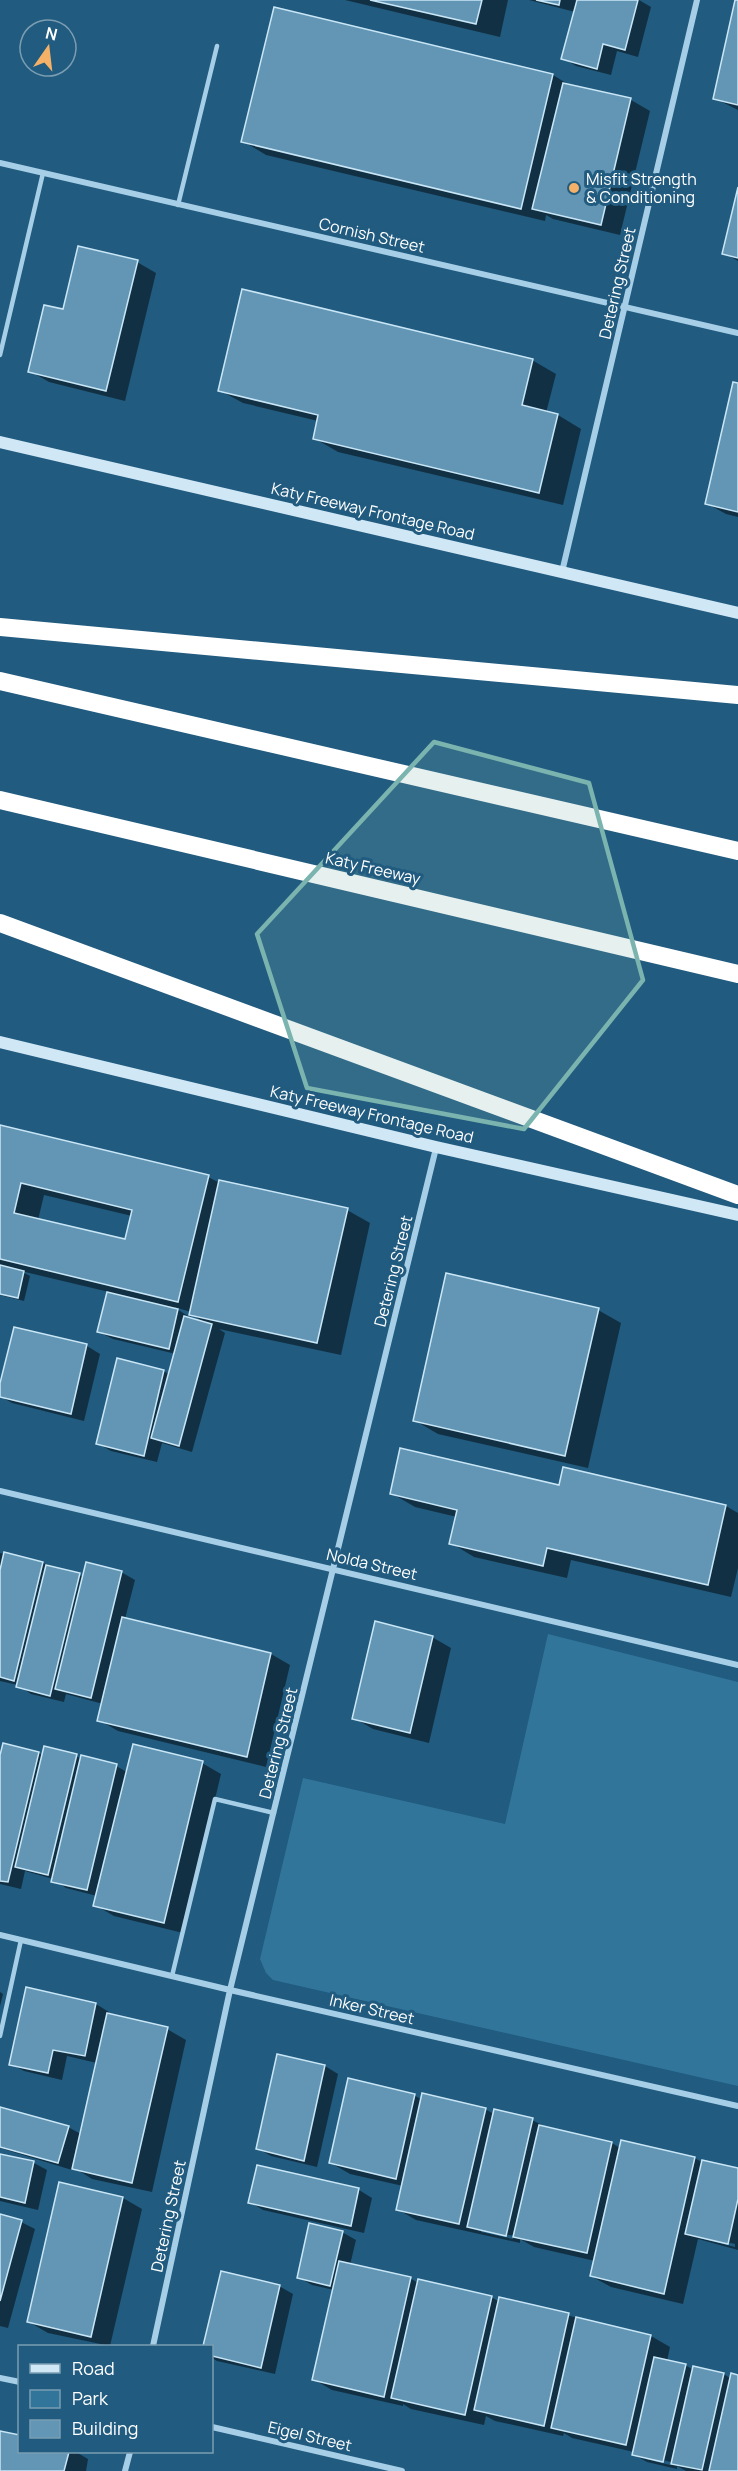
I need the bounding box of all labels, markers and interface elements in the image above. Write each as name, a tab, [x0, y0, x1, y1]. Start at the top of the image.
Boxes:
north arrow	[18, 18, 78, 78]
text: N	[43, 21, 60, 46]
place label: Misfit Strength & Conditioning	[586, 168, 697, 208]
marker: Misfit Strength & Conditioning	[567, 181, 581, 195]
street label: Cornish Street	[317, 212, 427, 258]
street label: Detering Street	[593, 225, 641, 341]
street label: Katy Freeway Frontage Road	[269, 477, 477, 545]
street label: Katy Freeway	[323, 846, 423, 890]
street label: Katy Freeway Frontage Road	[268, 1080, 476, 1148]
street label: Detering Street	[369, 1213, 417, 1329]
street label: Nolda Street	[324, 1543, 420, 1585]
street label: Detering Street	[254, 1685, 302, 1801]
street label: Inker Street	[327, 1989, 417, 2029]
street label: Detering Street	[145, 2158, 191, 2274]
legend	[18, 2345, 213, 2453]
text: Road	[72, 2356, 115, 2380]
text: Park	[72, 2386, 109, 2410]
text: Building	[72, 2416, 138, 2440]
street label: Eigel Street	[266, 2416, 354, 2456]

